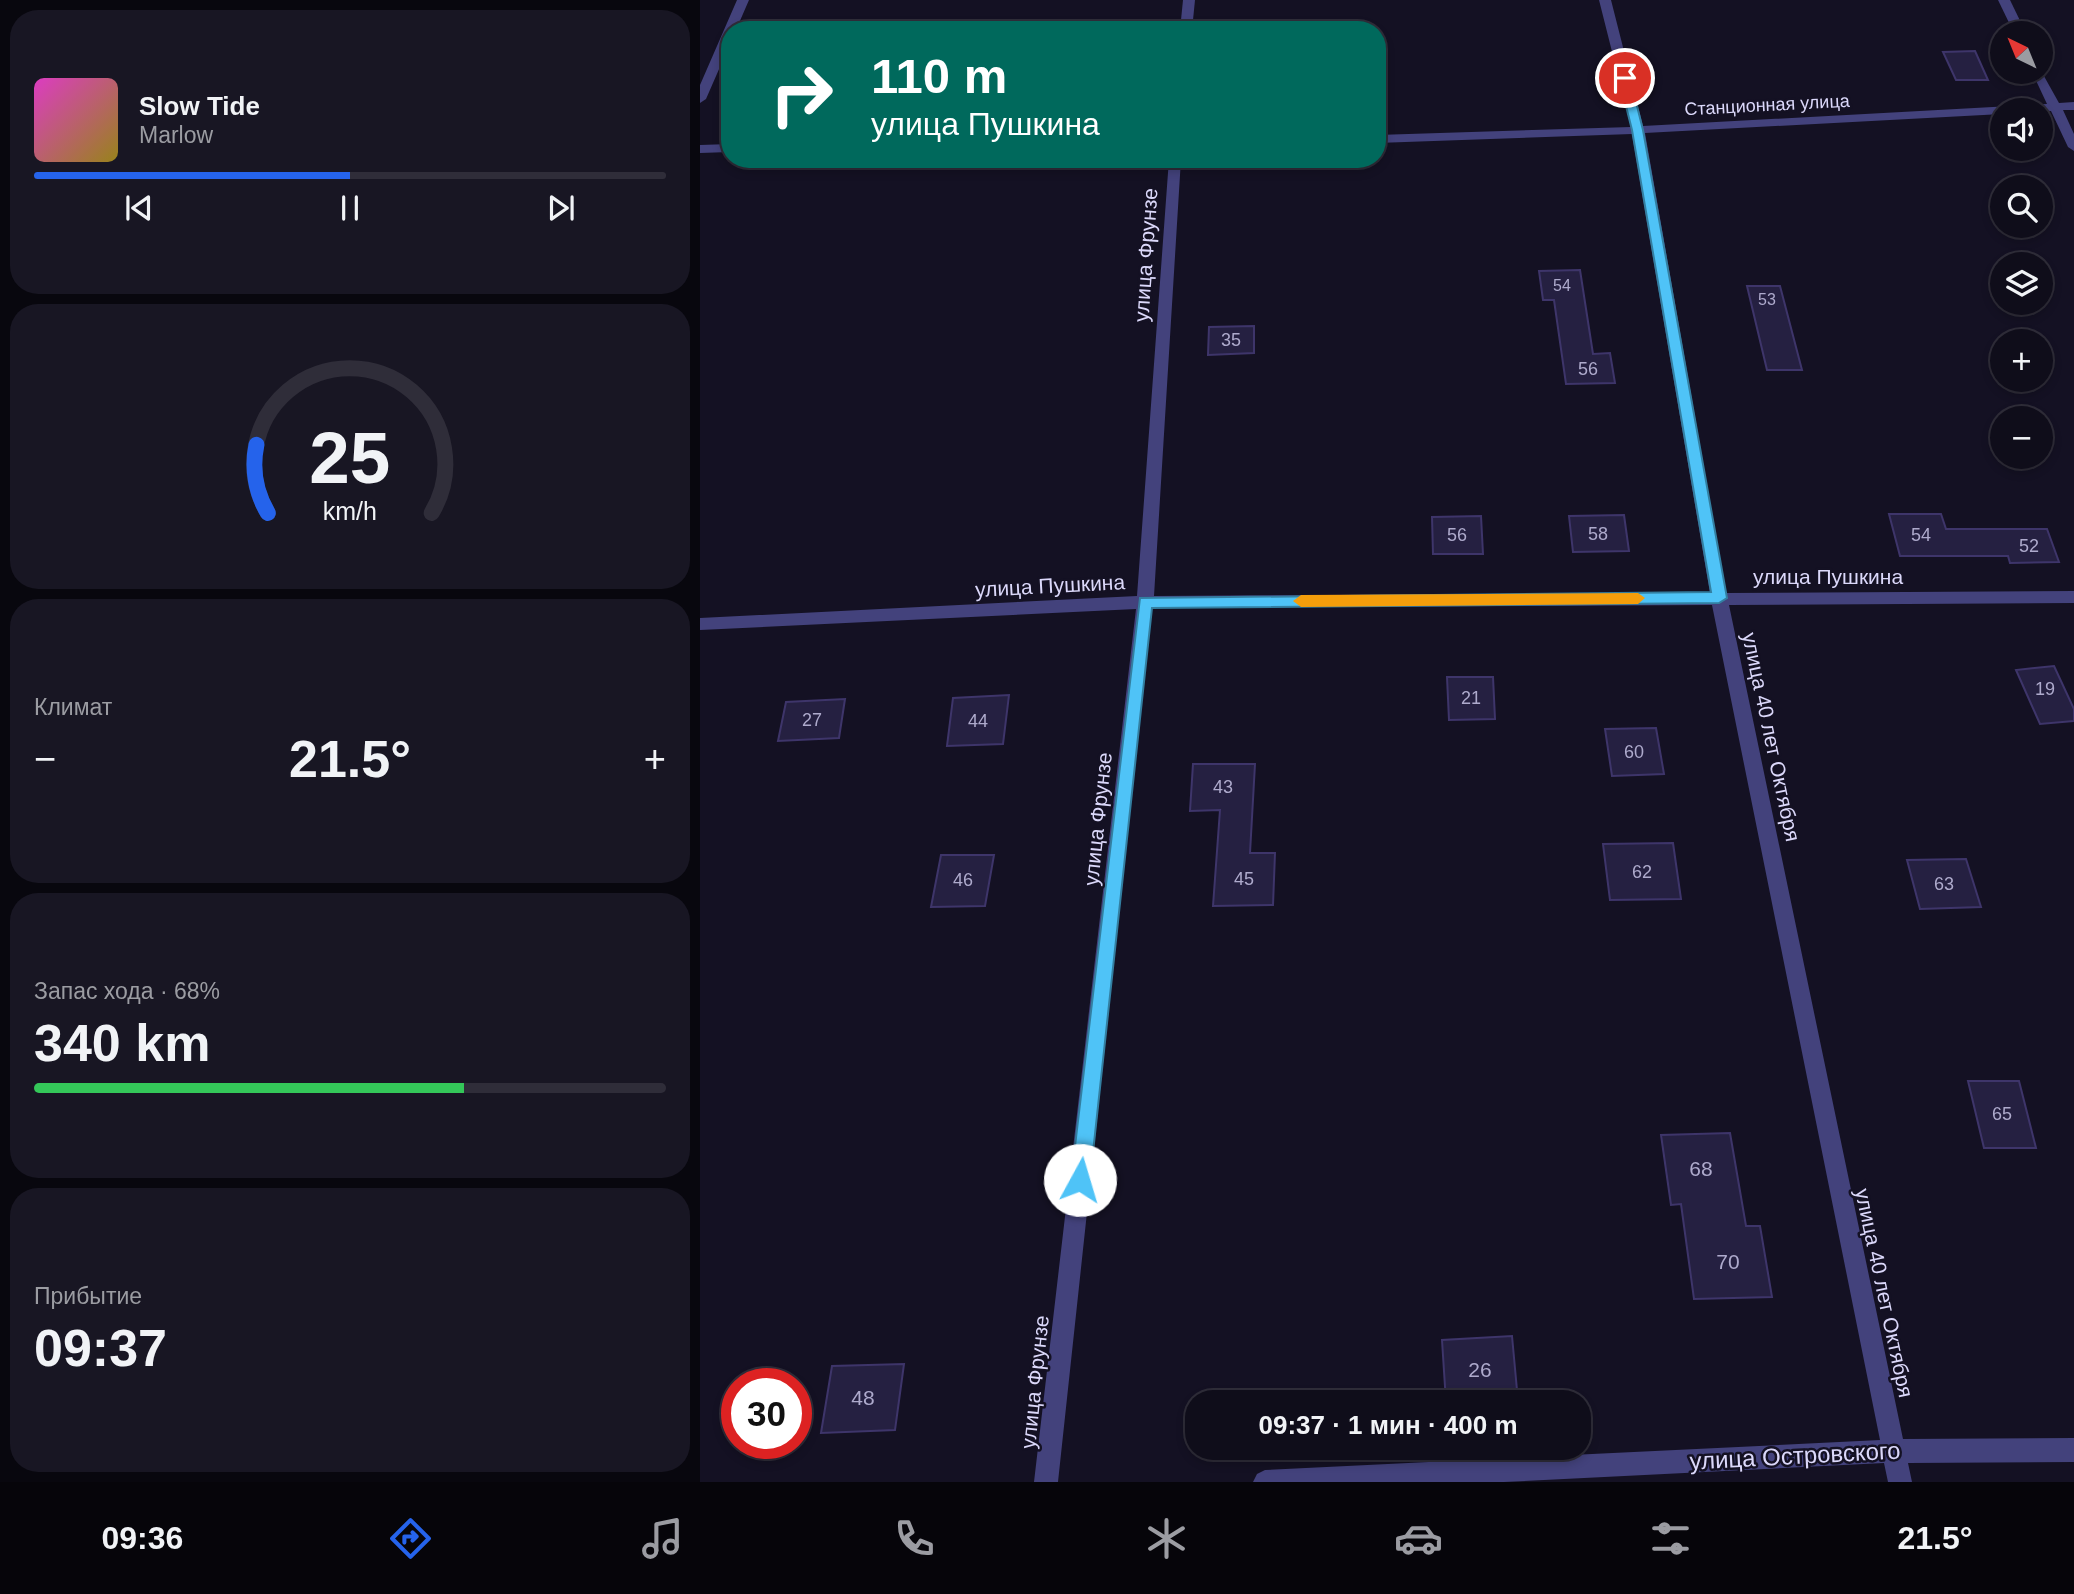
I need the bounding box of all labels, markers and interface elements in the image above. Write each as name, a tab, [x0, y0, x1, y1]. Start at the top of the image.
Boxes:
north arrow	[1990, 21, 2053, 84]
map controls	[1990, 21, 2053, 469]
pin	[1595, 48, 1655, 108]
icon: right	[756, 49, 847, 140]
text: 110 m	[871, 49, 1007, 103]
icon: arrive	[1606, 59, 1644, 97]
text: Slow Tide	[139, 91, 260, 121]
street label: Станционная улица	[1684, 91, 1851, 119]
button: sound	[1990, 98, 2053, 161]
text: улица Пушкина	[871, 106, 1100, 142]
text: Marlow	[139, 122, 213, 148]
button: search	[1990, 175, 2053, 238]
street label: улица Фрунзе	[1129, 187, 1162, 323]
icon: previous	[120, 189, 158, 227]
icon: pause	[331, 189, 369, 227]
icon: next	[542, 189, 580, 227]
button: layers	[1990, 252, 2053, 315]
house number: 54	[1553, 277, 1571, 294]
house number: 53	[1758, 291, 1776, 308]
button: +	[1990, 329, 2053, 392]
house number: 35	[1221, 330, 1241, 350]
house number: 56	[1578, 359, 1598, 379]
button: −	[1990, 406, 2053, 469]
text: 25	[310, 417, 390, 498]
text: km/h	[323, 496, 377, 524]
house number: 58	[1588, 524, 1608, 544]
house number: 56	[1447, 525, 1467, 545]
house number: 54	[1911, 525, 1931, 545]
house number: 52	[2019, 536, 2039, 556]
street label: улица Пушкина	[1753, 565, 1903, 588]
street label: улица Пушкина	[974, 570, 1126, 601]
street label: улица 40 лет Октября	[1738, 630, 1805, 843]
house number: 19	[2035, 679, 2055, 699]
house number: 21	[1461, 688, 1481, 708]
text: Климат	[34, 694, 112, 720]
house number: 27	[802, 710, 822, 730]
house number: 44	[968, 711, 988, 731]
text: 21.5°	[289, 730, 411, 788]
text: −	[34, 738, 56, 780]
text: +	[644, 738, 666, 780]
house number: 60	[1624, 742, 1644, 762]
street label: улица Фрунзе	[1079, 751, 1116, 887]
house number: 43	[1213, 777, 1233, 797]
house number: 62	[1632, 862, 1652, 882]
house number: 45	[1234, 869, 1254, 889]
house number: 46	[953, 870, 973, 890]
house number: 63	[1934, 874, 1954, 894]
text: Запас хода · 68%	[34, 978, 220, 1004]
text: 340 km	[34, 1014, 210, 1072]
house number: 65	[1992, 1104, 2012, 1124]
position arrow	[1043, 1143, 1117, 1217]
house number: 68	[1689, 1157, 1713, 1180]
street label: улица 40 лет Октября	[1851, 1186, 1918, 1399]
house number: 70	[1716, 1250, 1740, 1273]
text: Прибытие	[34, 1283, 142, 1309]
street label: улица Фрунзе	[1016, 1314, 1053, 1450]
text: 09:37	[34, 1319, 167, 1377]
house number: 26	[1468, 1358, 1492, 1381]
speed limit sign: 30	[721, 1368, 812, 1459]
house number: 48	[851, 1386, 875, 1409]
text: 09:37 · 1 мин · 400 m	[1258, 1410, 1518, 1440]
street label: улица Островского	[1689, 1436, 1901, 1475]
icon: directions	[386, 1514, 435, 1563]
icon: music	[638, 1514, 687, 1563]
icon: phone	[890, 1514, 939, 1563]
icon: climate	[1142, 1514, 1191, 1563]
icon: car	[1394, 1514, 1443, 1563]
icon: filters	[1646, 1514, 1695, 1563]
text: 09:36	[101, 1520, 183, 1556]
text: 21.5°	[1897, 1520, 1972, 1556]

